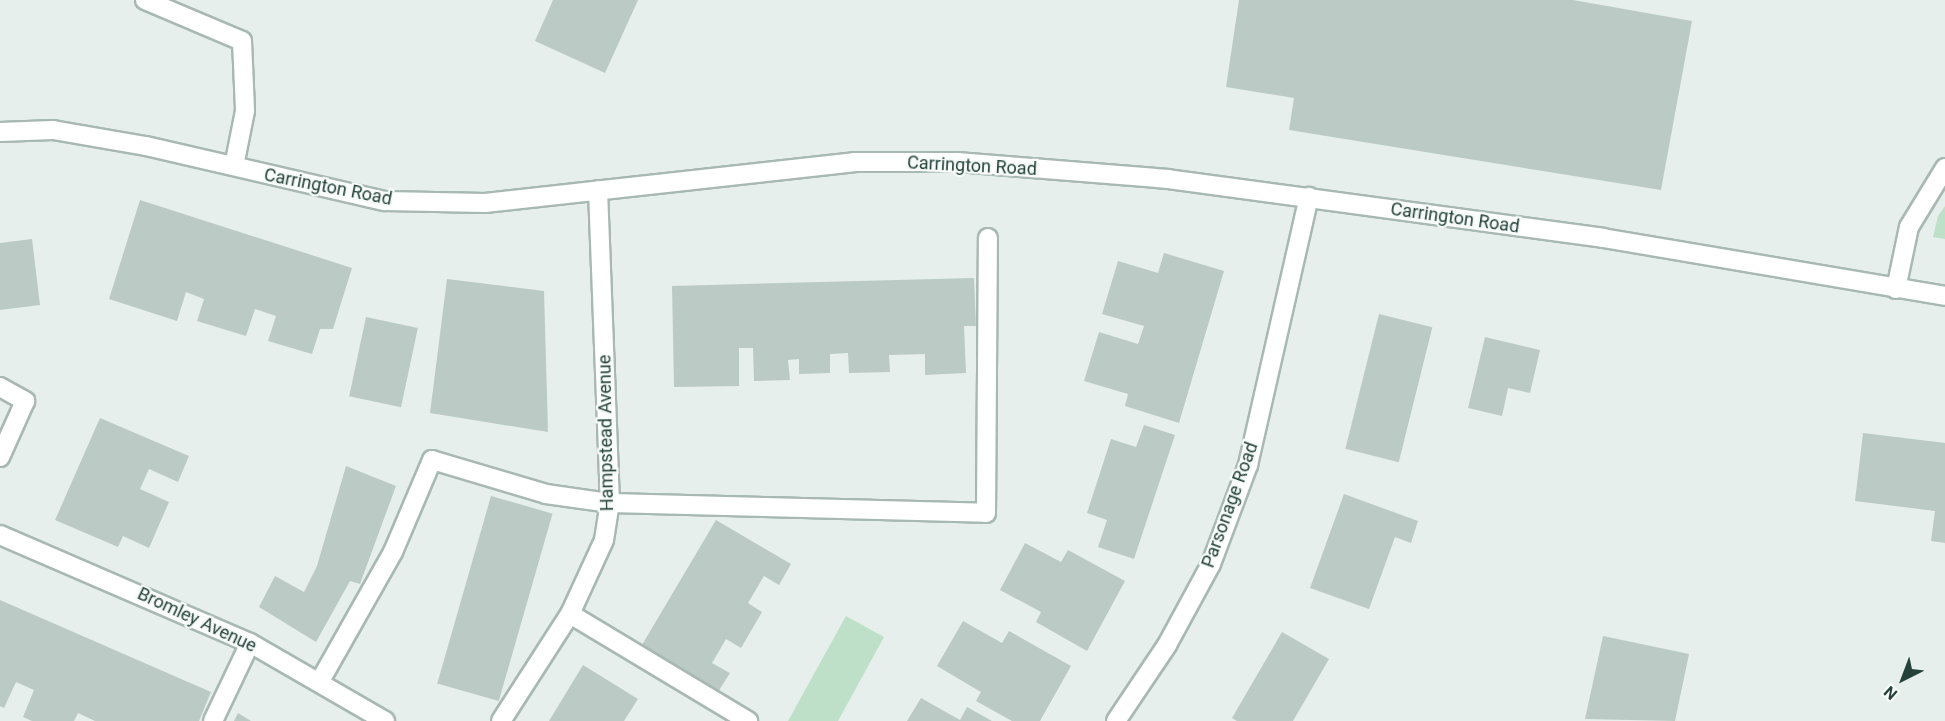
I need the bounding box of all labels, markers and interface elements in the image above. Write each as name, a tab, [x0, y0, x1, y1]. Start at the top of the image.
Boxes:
street label: Carrington Road	[907, 152, 1037, 180]
street label: Carrington Road	[262, 164, 394, 210]
street label: Carrington Road	[1389, 198, 1521, 238]
street label: Hampstead Avenue	[594, 355, 618, 511]
street label: Parsonage Road	[1197, 439, 1263, 571]
street label: Bromley Avenue	[134, 583, 260, 657]
north arrow	[1873, 649, 1933, 709]
text: N	[1880, 682, 1901, 704]

